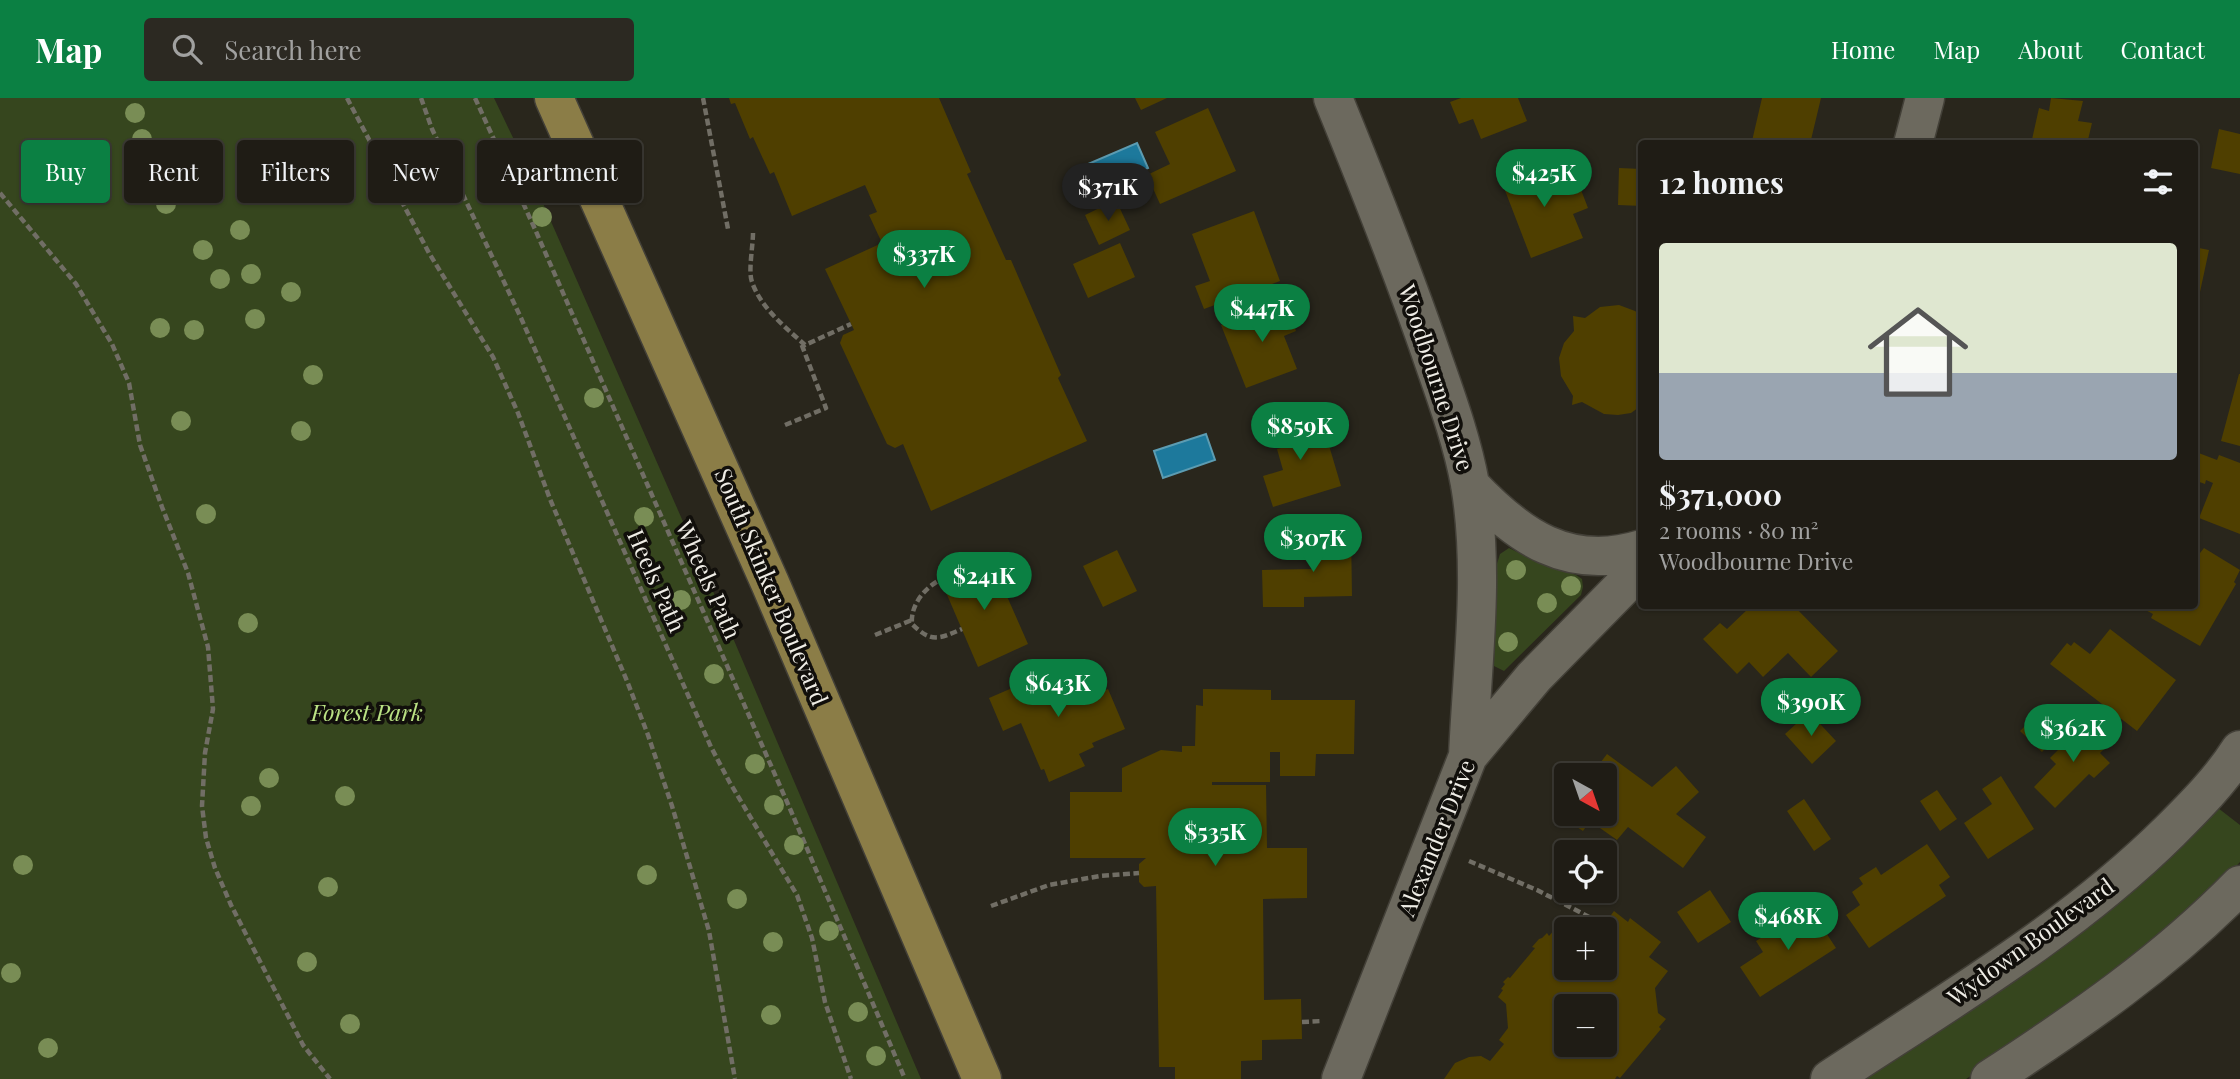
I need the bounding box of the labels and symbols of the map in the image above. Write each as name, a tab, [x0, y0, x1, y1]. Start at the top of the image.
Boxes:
pin: $425K	[1495, 150, 1593, 209]
pin: $371K	[1059, 164, 1157, 223]
pin: $337K	[875, 230, 973, 290]
street label: Woodbourne Drive	[1392, 279, 1482, 475]
pin: $447K	[1213, 285, 1311, 344]
pin: $859K	[1251, 402, 1349, 462]
street label: South Skinker Boulevard	[708, 463, 836, 710]
street label: Wheels Path	[669, 514, 749, 644]
pin: $307K	[1264, 514, 1362, 574]
street label: Heels Path	[621, 524, 694, 637]
pin: $241K	[935, 552, 1033, 612]
pin: $643K	[1009, 660, 1107, 719]
pin: $390K	[1762, 678, 1860, 738]
park label: Forest Park	[310, 696, 423, 727]
pin: $362K	[2024, 704, 2122, 764]
street label: Alexander Drive	[1390, 755, 1481, 921]
north arrow	[1554, 763, 1617, 826]
pin: $535K	[1166, 808, 1264, 868]
street label: Wydown Boulevard	[1940, 870, 2120, 1012]
pin: $468K	[1739, 892, 1837, 952]

